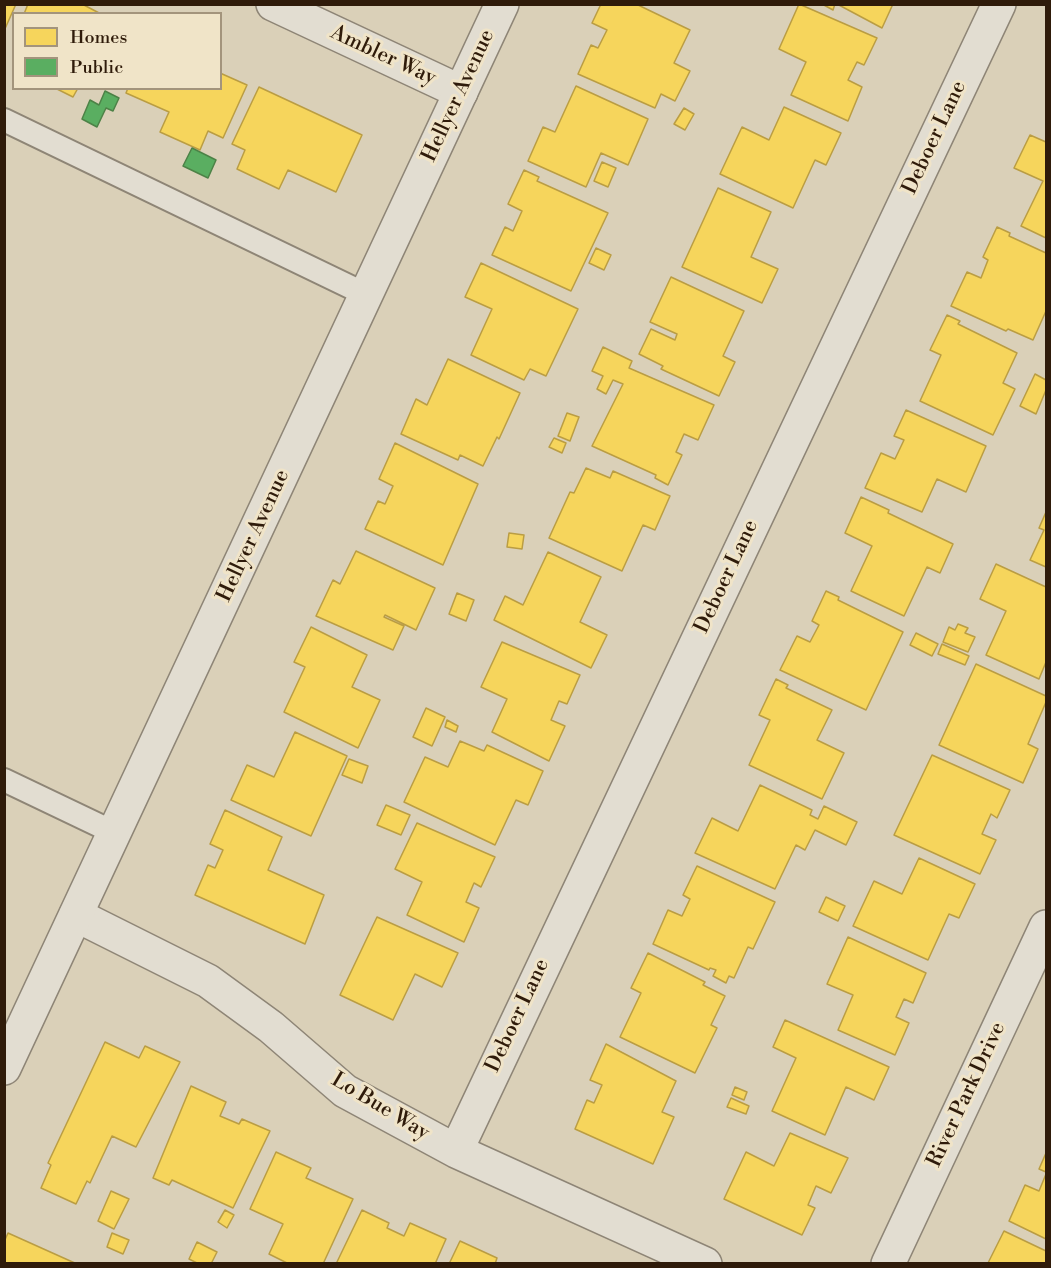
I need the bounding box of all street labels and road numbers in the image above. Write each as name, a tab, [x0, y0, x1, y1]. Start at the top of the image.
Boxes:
street label: Ambler Way	[326, 21, 440, 91]
street label: Hellyer Avenue	[417, 26, 501, 166]
street label: Deboer Lane	[898, 77, 972, 199]
street label: Hellyer Avenue	[212, 466, 296, 606]
street label: Deboer Lane	[690, 516, 764, 638]
street label: Deboer Lane	[481, 955, 555, 1077]
street label: River Park Drive	[922, 1019, 1012, 1171]
street label: Lo Bue Way	[326, 1068, 434, 1146]

